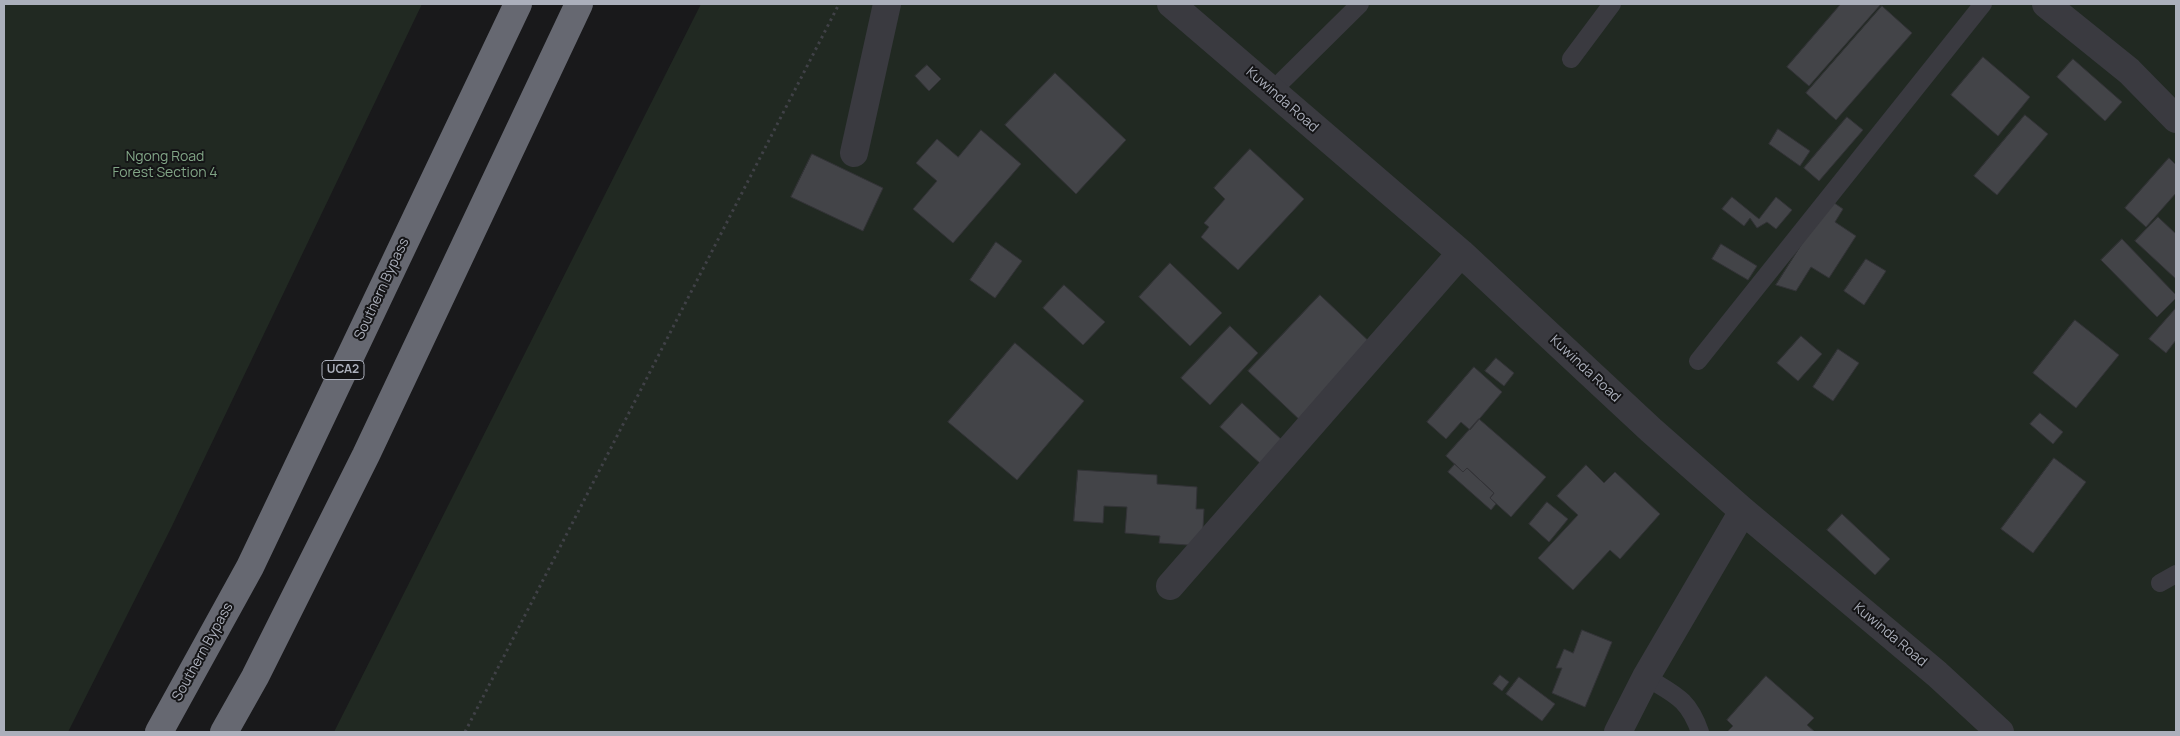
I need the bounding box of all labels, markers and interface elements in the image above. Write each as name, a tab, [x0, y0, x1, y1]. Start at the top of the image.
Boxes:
street label: Kuwinda Road	[1242, 64, 1322, 136]
park label: Ngong Road Forest Section 4	[112, 149, 218, 182]
street label: Southern Bypass	[351, 235, 413, 343]
street label: Kuwinda Road	[1546, 332, 1624, 406]
road number: UCA2	[322, 360, 364, 380]
street label: Kuwinda Road	[1850, 599, 1930, 671]
street label: Southern Bypass	[169, 600, 237, 704]

